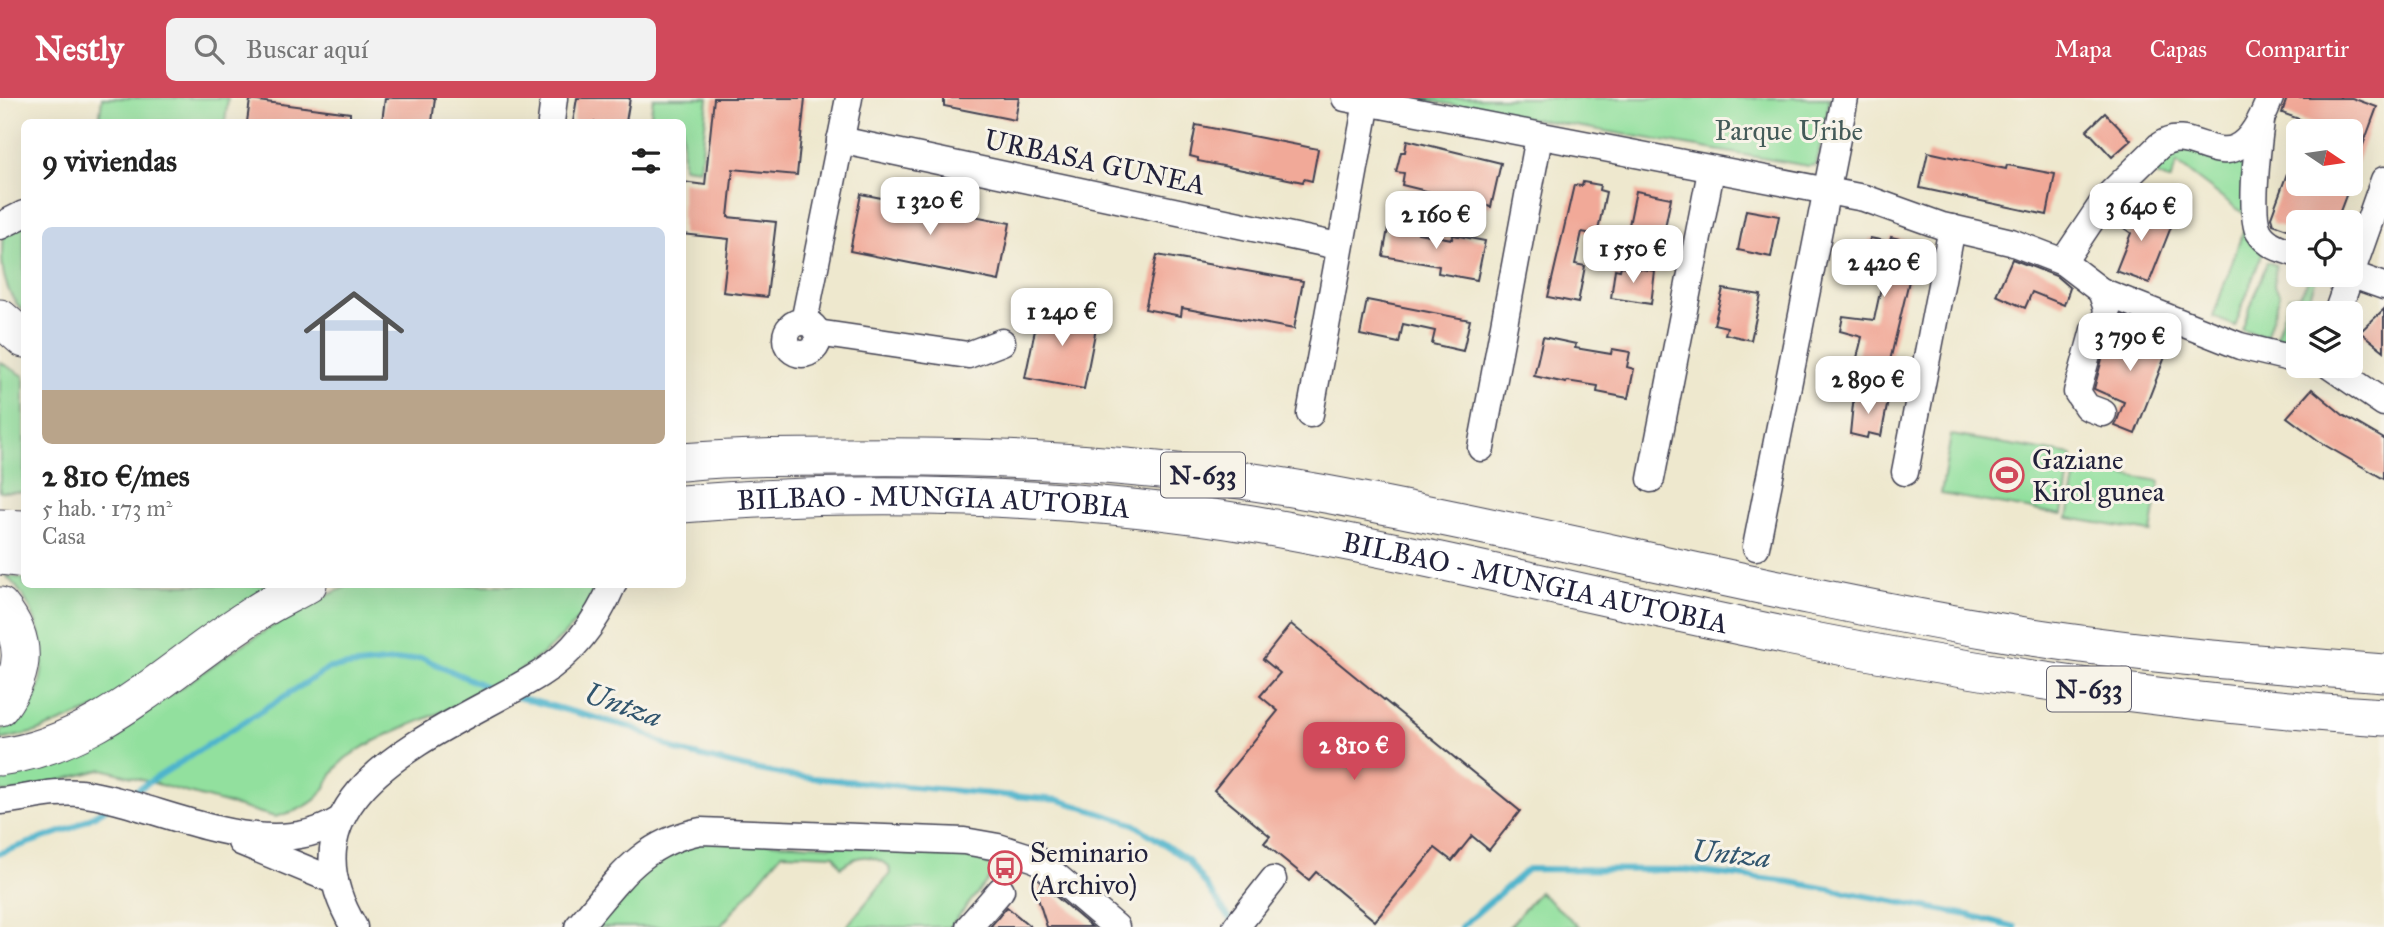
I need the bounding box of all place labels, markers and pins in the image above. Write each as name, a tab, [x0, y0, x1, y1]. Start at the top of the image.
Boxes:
pin: 1 320 €	[865, 178, 995, 237]
pin: 3 640 €	[2076, 184, 2206, 243]
pin: 2 160 €	[1371, 192, 1501, 251]
pin: 1 550 €	[1568, 226, 1698, 285]
pin: 2 420 €	[1819, 240, 1949, 299]
pin: 1 240 €	[997, 288, 1127, 348]
pin: 3 790 €	[2065, 314, 2195, 373]
pin: 2 890 €	[1803, 356, 1933, 416]
place label: Gaziane Kirol gunea	[2032, 442, 2165, 509]
sports icon: Gaziane Kirol gunea	[1988, 456, 2026, 494]
pin: 2 810 €	[1289, 722, 1419, 782]
place label: Seminario (Archivo)	[1030, 835, 1148, 902]
bus stop icon: Seminario (Archivo)	[986, 849, 1024, 887]

